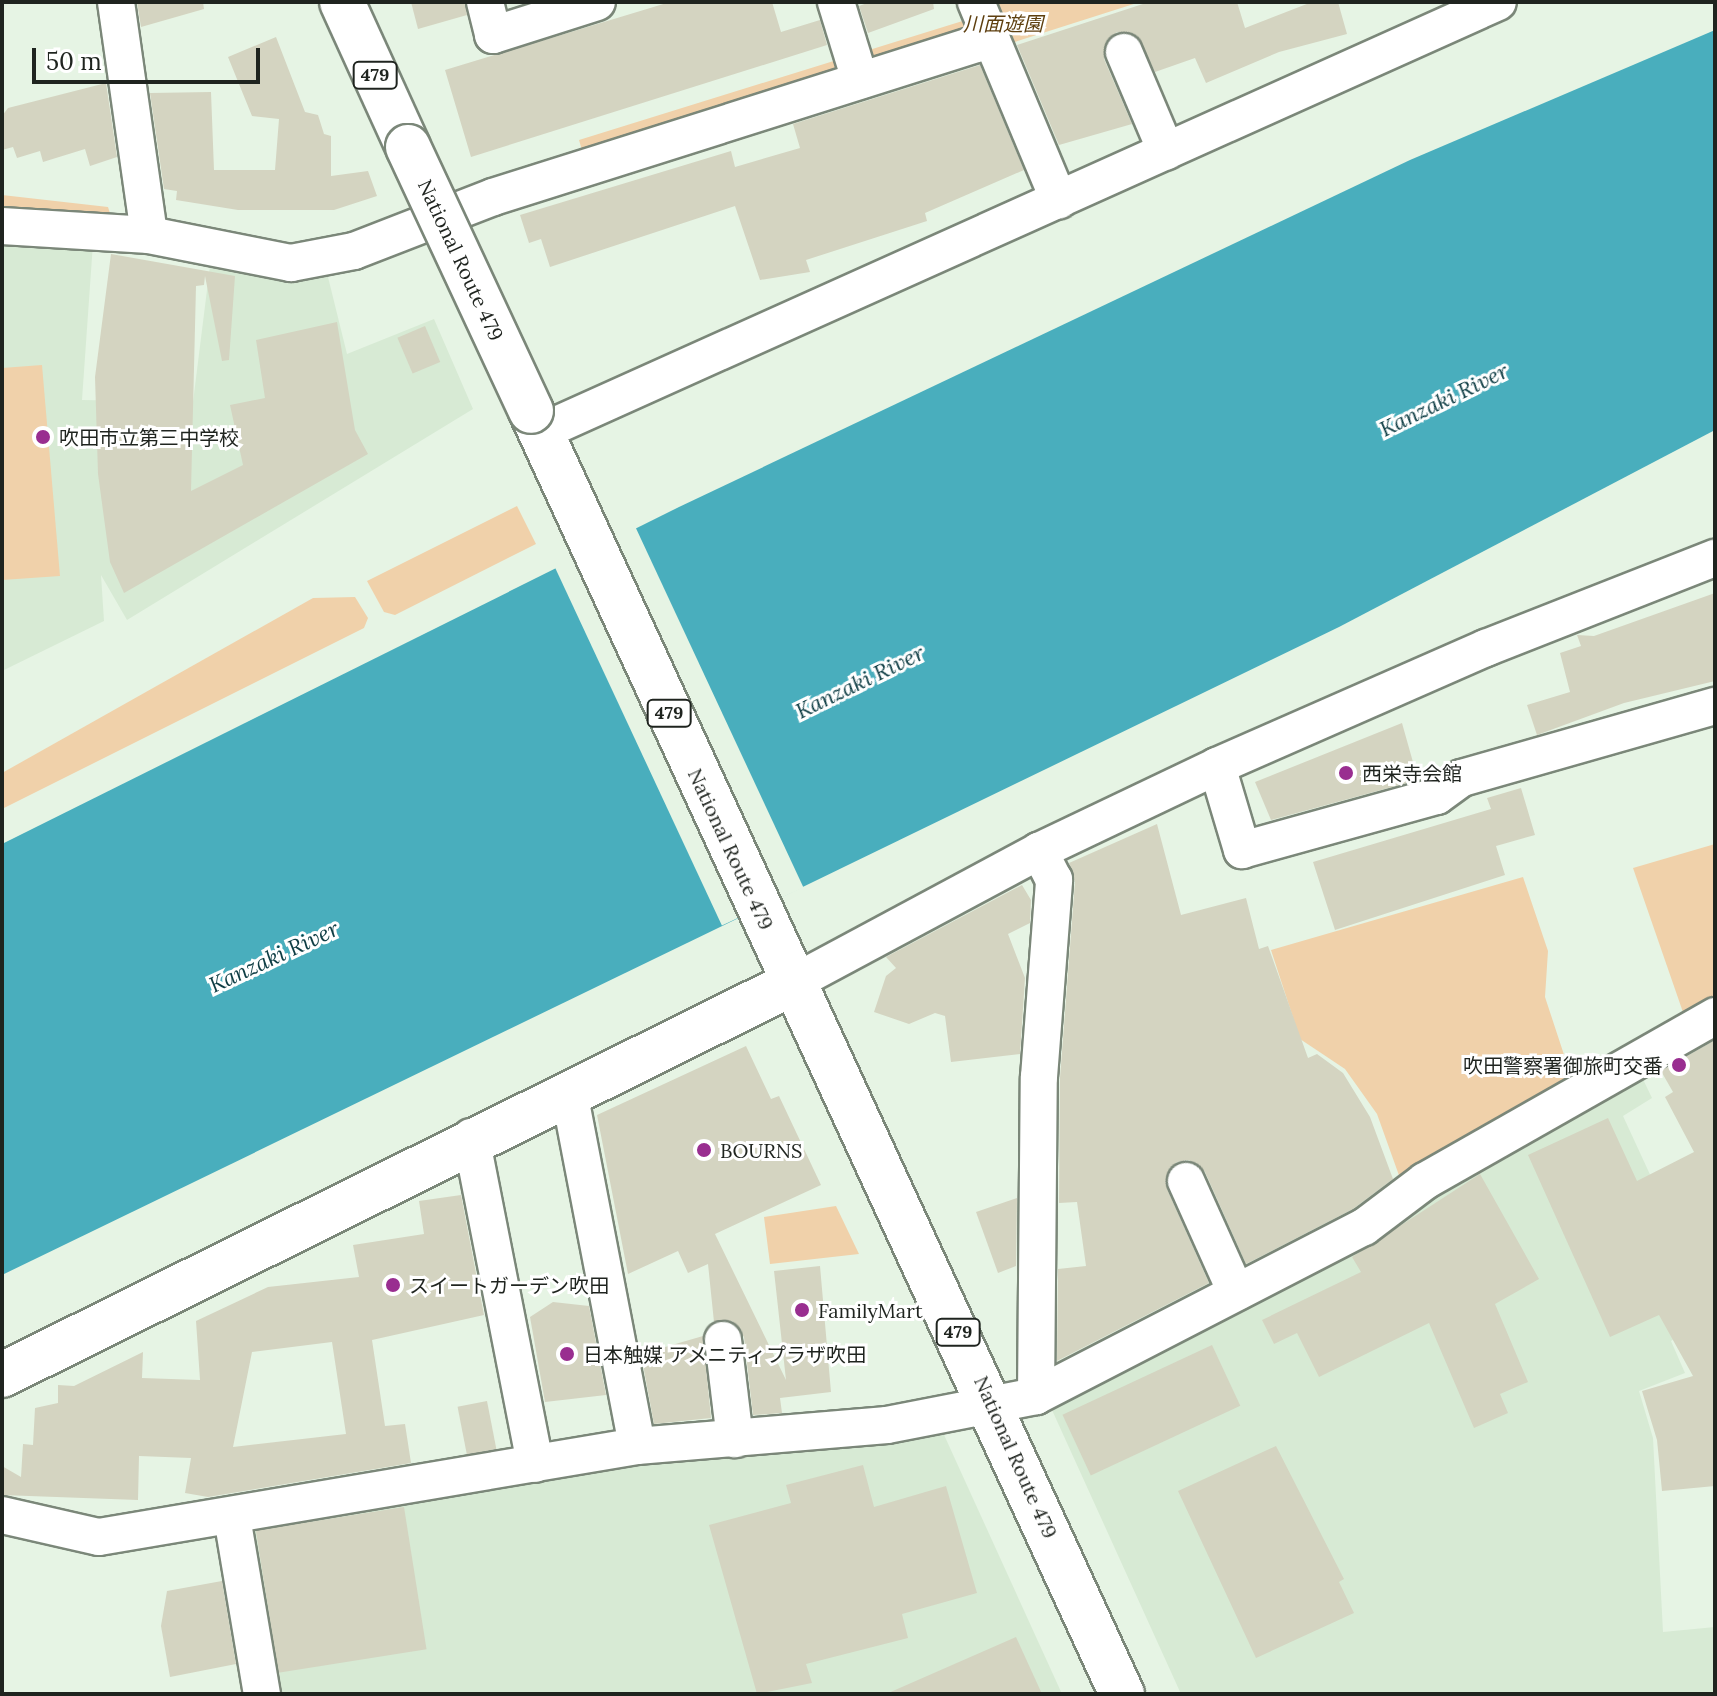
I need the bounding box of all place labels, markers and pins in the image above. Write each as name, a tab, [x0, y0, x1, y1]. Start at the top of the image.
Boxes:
place label: 吹田市立第三中学校	[59, 425, 239, 449]
marker: 吹田市立第三中学校	[34, 428, 52, 446]
place label: 西栄寺会館	[1362, 761, 1462, 785]
marker: 西栄寺会館	[1337, 764, 1355, 782]
place label: 吹田警察署御旅町交番	[1463, 1053, 1663, 1077]
marker: 吹田警察署御旅町交番	[1670, 1056, 1688, 1074]
place label: BOURNS	[720, 1138, 802, 1162]
marker: BOURNS	[695, 1141, 713, 1159]
place label: スイートガーデン吹田	[409, 1273, 609, 1297]
marker: スイートガーデン吹田	[384, 1276, 402, 1294]
place label: FamilyMart	[818, 1298, 923, 1322]
marker: FamilyMart	[793, 1301, 811, 1319]
place label: 日本触媒 アメニティプラザ吹田	[583, 1342, 868, 1366]
marker: 日本触媒 アメニティプラザ吹田	[558, 1345, 576, 1363]

